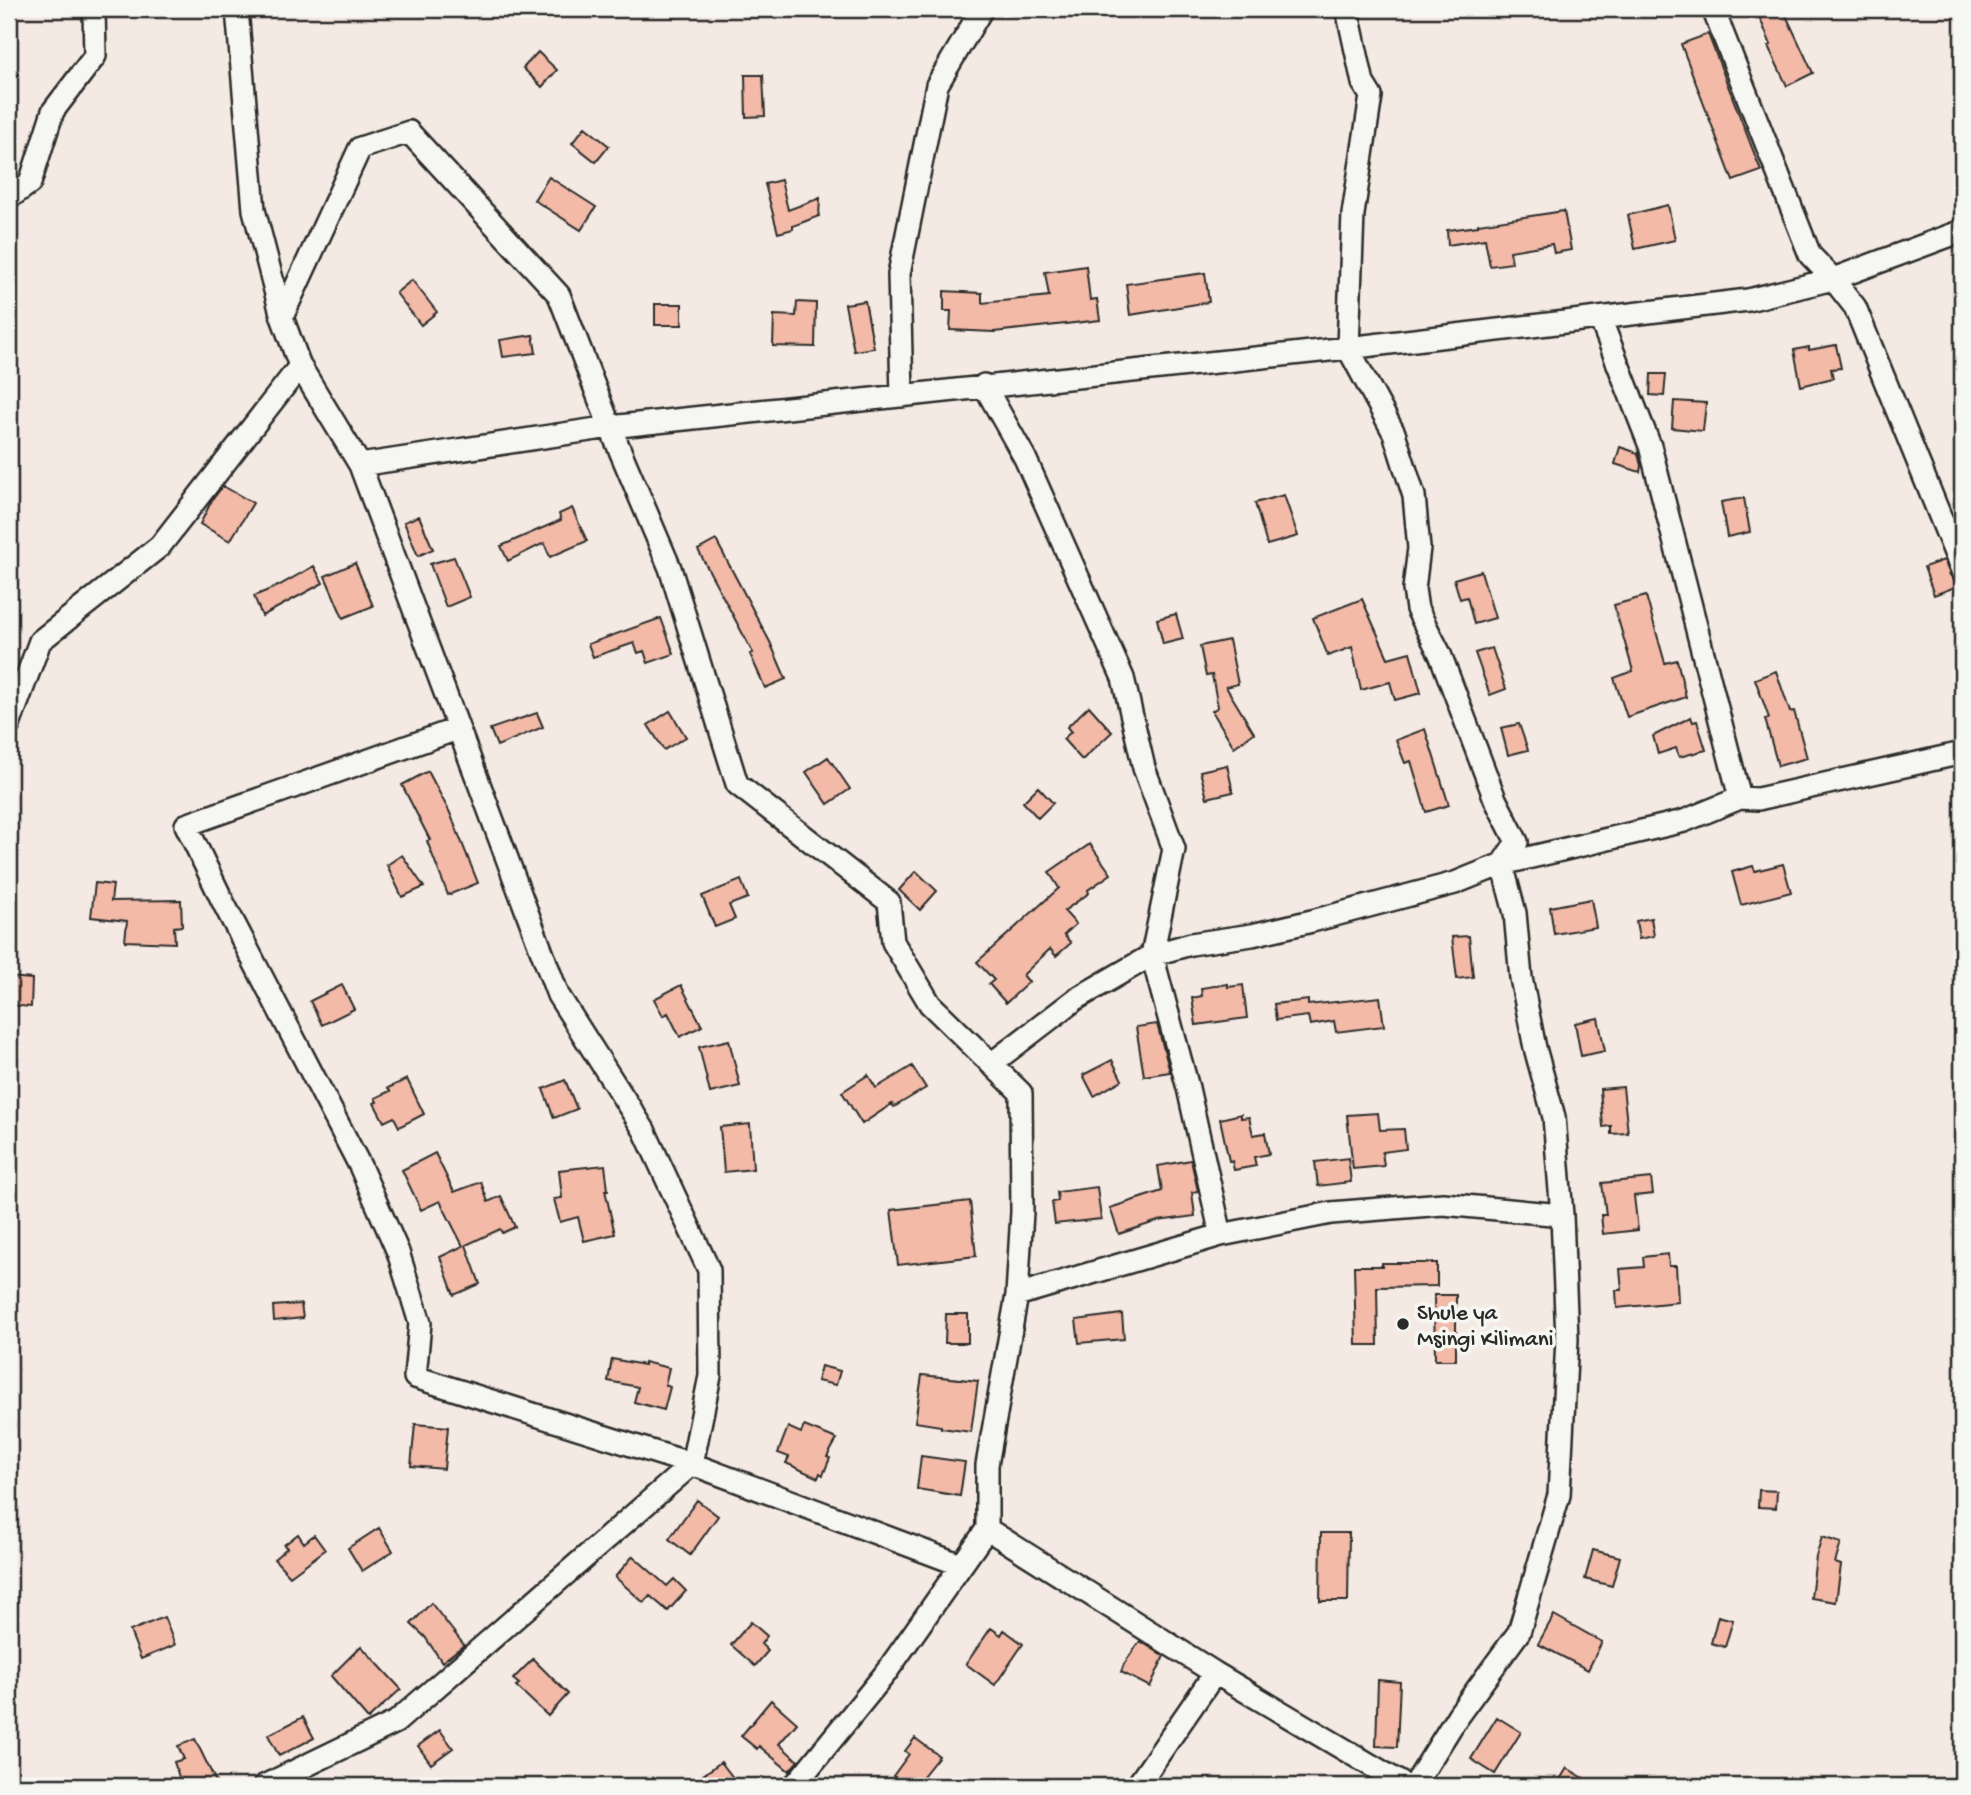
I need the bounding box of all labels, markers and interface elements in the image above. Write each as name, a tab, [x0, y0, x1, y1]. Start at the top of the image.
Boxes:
place label: Shule ya Msingi Kilimani	[1417, 1301, 1554, 1354]
marker: Shule ya Msingi Kilimani	[1395, 1316, 1411, 1332]

